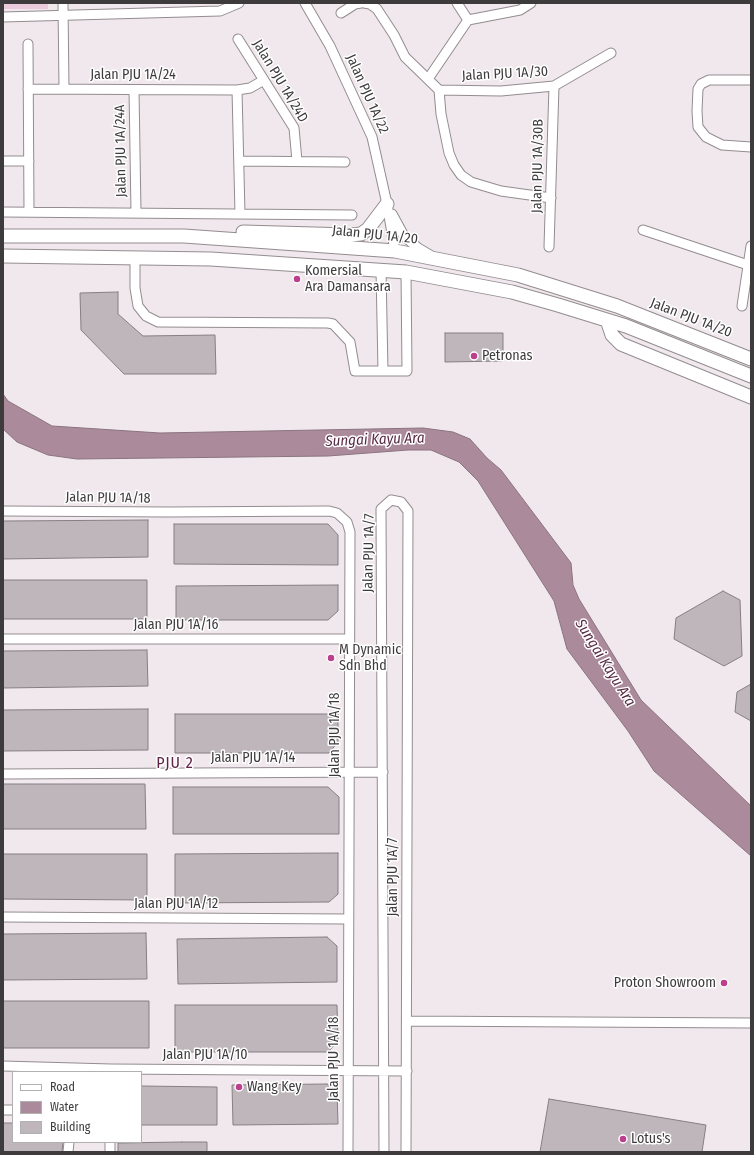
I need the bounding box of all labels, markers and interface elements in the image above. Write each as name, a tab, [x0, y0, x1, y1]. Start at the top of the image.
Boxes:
street label: Jalan PJU 1A/24D	[249, 37, 311, 125]
street label: Jalan PJU 1A/22	[342, 52, 392, 136]
street label: Jalan PJU 1A/30	[461, 63, 549, 85]
street label: Jalan PJU 1A/24	[90, 67, 176, 83]
street label: Jalan PJU 1A/24A	[112, 104, 130, 198]
street label: Jalan PJU 1A/30B	[529, 119, 547, 213]
street label: Jalan PJU 1A/20	[331, 222, 419, 248]
place label: Komersial Ara Damansara	[305, 263, 391, 296]
marker: Komersial Ara Damansara	[292, 274, 302, 284]
street label: Jalan PJU 1A/20	[648, 295, 734, 341]
place label: Petronas	[482, 348, 532, 364]
marker: Petronas	[469, 351, 479, 361]
water label: Sungai Kayu Ara	[325, 429, 425, 451]
street label: Jalan PJU 1A/18	[65, 489, 151, 507]
street label: Jalan PJU 1A/7	[360, 513, 378, 593]
water label: Sungai Kayu Ara	[571, 616, 639, 710]
street label: Jalan PJU 1A/16	[134, 617, 218, 633]
place label: M Dynamic Sdn Bhd	[339, 642, 401, 674]
marker: M Dynamic Sdn Bhd	[326, 653, 336, 663]
street label: Jalan PJU 1A/18	[327, 693, 343, 777]
street label: Jalan PJU 1A/14	[211, 750, 295, 766]
district label: PJU 2	[156, 754, 194, 774]
street label: Jalan PJU 1A/7	[385, 837, 401, 917]
street label: Jalan PJU 1A/12	[134, 896, 218, 912]
place label: Proton Showroom	[614, 975, 716, 991]
marker: Proton Showroom	[719, 978, 729, 988]
street label: Jalan PJU 1A/18	[326, 1017, 342, 1101]
street label: Jalan PJU 1A/10	[162, 1047, 248, 1063]
legend	[12, 1071, 142, 1143]
place label: Wang Key	[247, 1079, 301, 1095]
text: Road	[50, 1080, 75, 1094]
marker: Wang Key	[234, 1082, 244, 1092]
text: Water	[50, 1100, 78, 1114]
text: Building	[50, 1120, 90, 1134]
place label: Lotus's	[631, 1131, 671, 1147]
marker: Lotus's	[618, 1134, 628, 1144]

